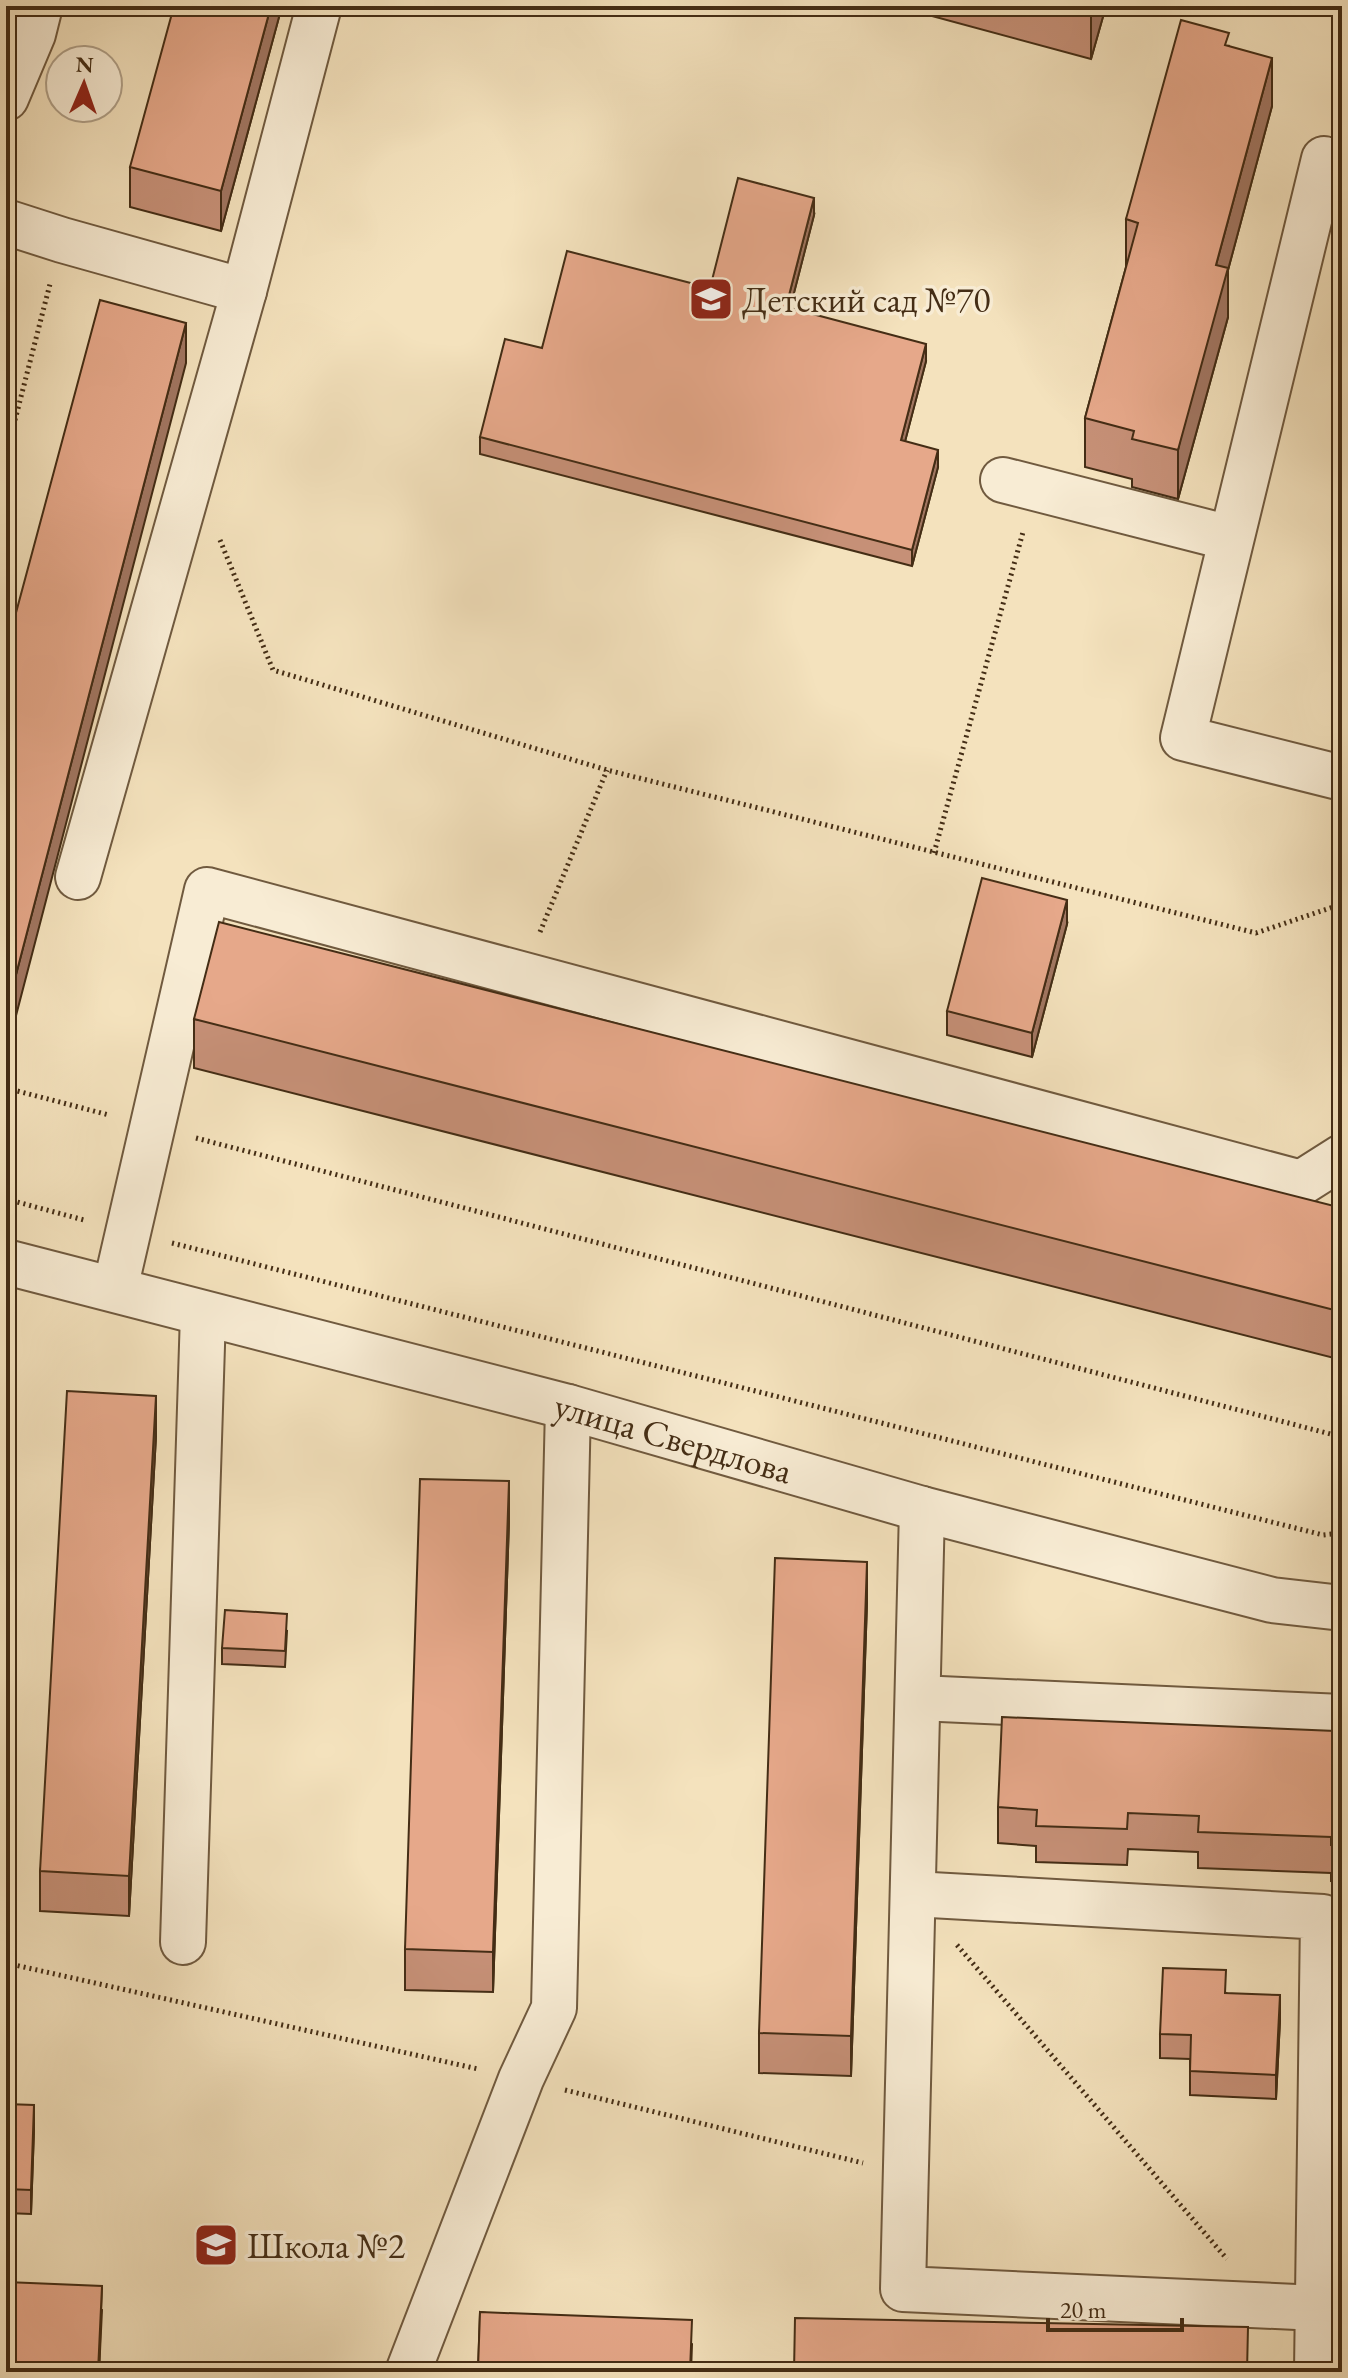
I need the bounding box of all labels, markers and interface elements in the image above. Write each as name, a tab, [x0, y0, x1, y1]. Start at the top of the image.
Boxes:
north arrow	[44, 44, 124, 124]
text: N	[75, 50, 94, 79]
school or university icon: Детский сад №70	[687, 275, 735, 323]
place label: Детский сад №70	[742, 276, 991, 323]
street label: улица Свердлова	[549, 1381, 798, 1495]
school or university icon: Школа №2	[192, 2221, 240, 2269]
place label: Школа №2	[247, 2222, 405, 2269]
scale bar	[1048, 2282, 1182, 2332]
text: 20 m	[1060, 2294, 1107, 2325]

